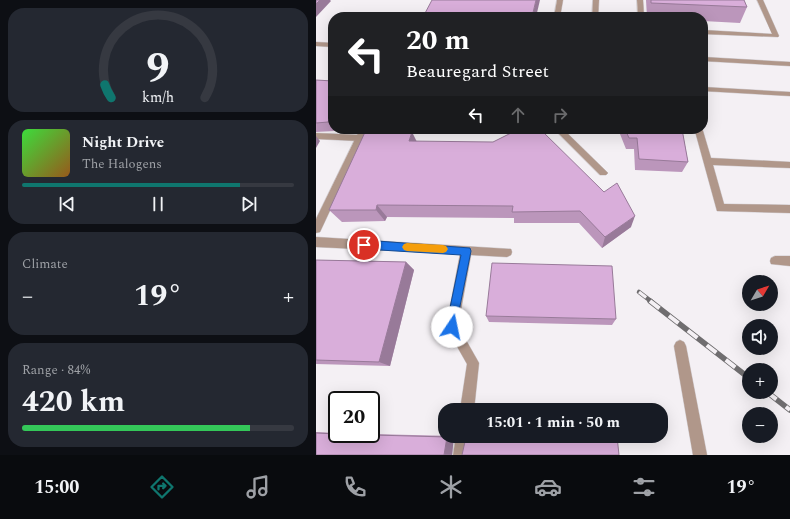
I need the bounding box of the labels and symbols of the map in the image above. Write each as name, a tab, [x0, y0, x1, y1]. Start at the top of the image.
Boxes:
pin	[347, 228, 381, 262]
north arrow	[742, 275, 778, 311]
position arrow	[431, 306, 473, 348]
speed limit sign: 20	[328, 391, 380, 443]

